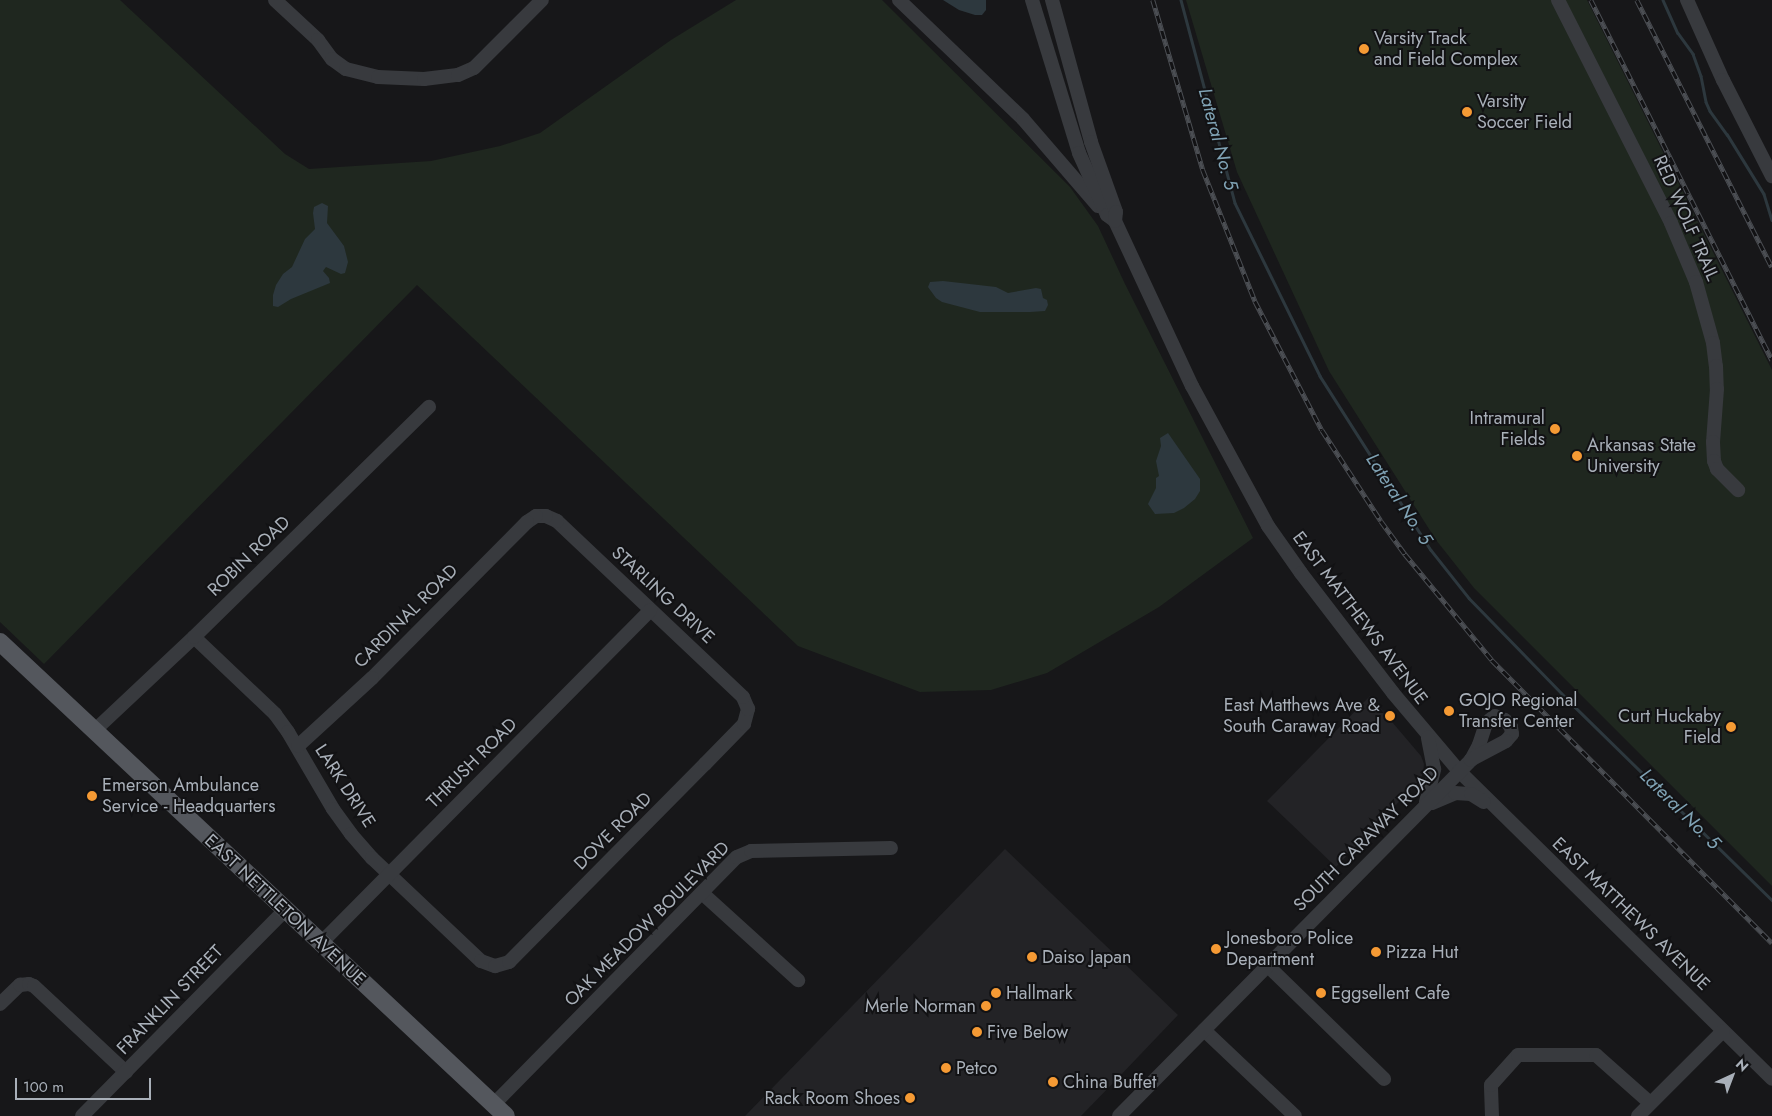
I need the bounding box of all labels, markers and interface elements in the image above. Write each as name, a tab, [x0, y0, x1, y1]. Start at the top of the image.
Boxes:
place label: Varsity Track and Field Complex	[1374, 28, 1518, 70]
marker: Varsity Track and Field Complex	[1358, 43, 1370, 55]
water label: Lateral No. 5	[1193, 86, 1243, 192]
place label: Varsity Soccer Field	[1477, 91, 1572, 134]
marker: Varsity Soccer Field	[1461, 106, 1473, 118]
street label: RED WOLF TRAIL	[1649, 152, 1723, 284]
place label: Intramural Fields	[1470, 408, 1545, 450]
marker: Intramural Fields	[1549, 423, 1561, 435]
place label: Arkansas State University	[1587, 435, 1696, 478]
water label: Lateral No. 5	[1361, 449, 1437, 549]
marker: Arkansas State University	[1571, 450, 1583, 462]
street label: ROBIN ROAD	[203, 511, 295, 601]
street label: EAST MATTHEWS AVENUE	[1288, 527, 1432, 709]
street label: STARLING DRIVE	[607, 542, 719, 648]
street label: CARDINAL ROAD	[350, 560, 462, 672]
place label: GOJO Regional Transfer Center	[1459, 690, 1577, 732]
place label: East Matthews Ave & South Caraway Road	[1223, 695, 1380, 738]
marker: GOJO Regional Transfer Center	[1443, 705, 1455, 717]
place label: Curt Huckaby Field	[1618, 706, 1721, 749]
marker: East Matthews Ave & South Caraway Road	[1384, 710, 1396, 722]
street label: THRUSH ROAD	[422, 713, 522, 813]
marker: Curt Huckaby Field	[1725, 721, 1737, 733]
street label: LARK DRIVE	[310, 740, 380, 832]
street label: SOUTH CARAWAY ROAD	[1289, 762, 1443, 916]
water label: Lateral No. 5	[1635, 764, 1725, 854]
place label: Emerson Ambulance Service - Headquarters	[102, 775, 276, 818]
street label: DOVE ROAD	[570, 788, 656, 874]
marker: Emerson Ambulance Service - Headquarters	[86, 790, 98, 802]
street label: EAST NETTLETON AVENUE	[200, 830, 370, 990]
street label: EAST MATTHEWS AVENUE	[1548, 833, 1714, 995]
street label: OAK MEADOW BOULEVARD	[560, 837, 734, 1011]
place label: Jonesboro Police Department	[1226, 928, 1353, 971]
street label: FRANKLIN STREET	[112, 941, 228, 1059]
place label: Pizza Hut	[1386, 941, 1458, 963]
marker: Jonesboro Police Department	[1210, 943, 1222, 955]
place label: Daiso Japan	[1042, 946, 1131, 968]
marker: Pizza Hut	[1370, 946, 1382, 958]
marker: Daiso Japan	[1026, 951, 1038, 963]
place label: Hallmark	[1006, 982, 1073, 1004]
place label: Eggsellent Cafe	[1331, 982, 1450, 1004]
marker: Hallmark	[990, 987, 1002, 999]
marker: Eggsellent Cafe	[1315, 987, 1327, 999]
place label: Merle Norman	[865, 995, 976, 1017]
marker: Merle Norman	[980, 1000, 992, 1012]
place label: Five Below	[987, 1021, 1068, 1043]
marker: Five Below	[971, 1026, 983, 1038]
north arrow	[1707, 1051, 1757, 1101]
text: N	[1731, 1054, 1753, 1076]
place label: Petco	[956, 1057, 997, 1079]
marker: Petco	[940, 1062, 952, 1074]
scale bar	[18, 1068, 154, 1100]
place label: China Buffet	[1063, 1071, 1156, 1093]
text: 100 m	[23, 1076, 64, 1098]
marker: China Buffet	[1047, 1076, 1059, 1088]
place label: Rack Room Shoes	[764, 1087, 900, 1109]
marker: Rack Room Shoes	[904, 1092, 916, 1104]

